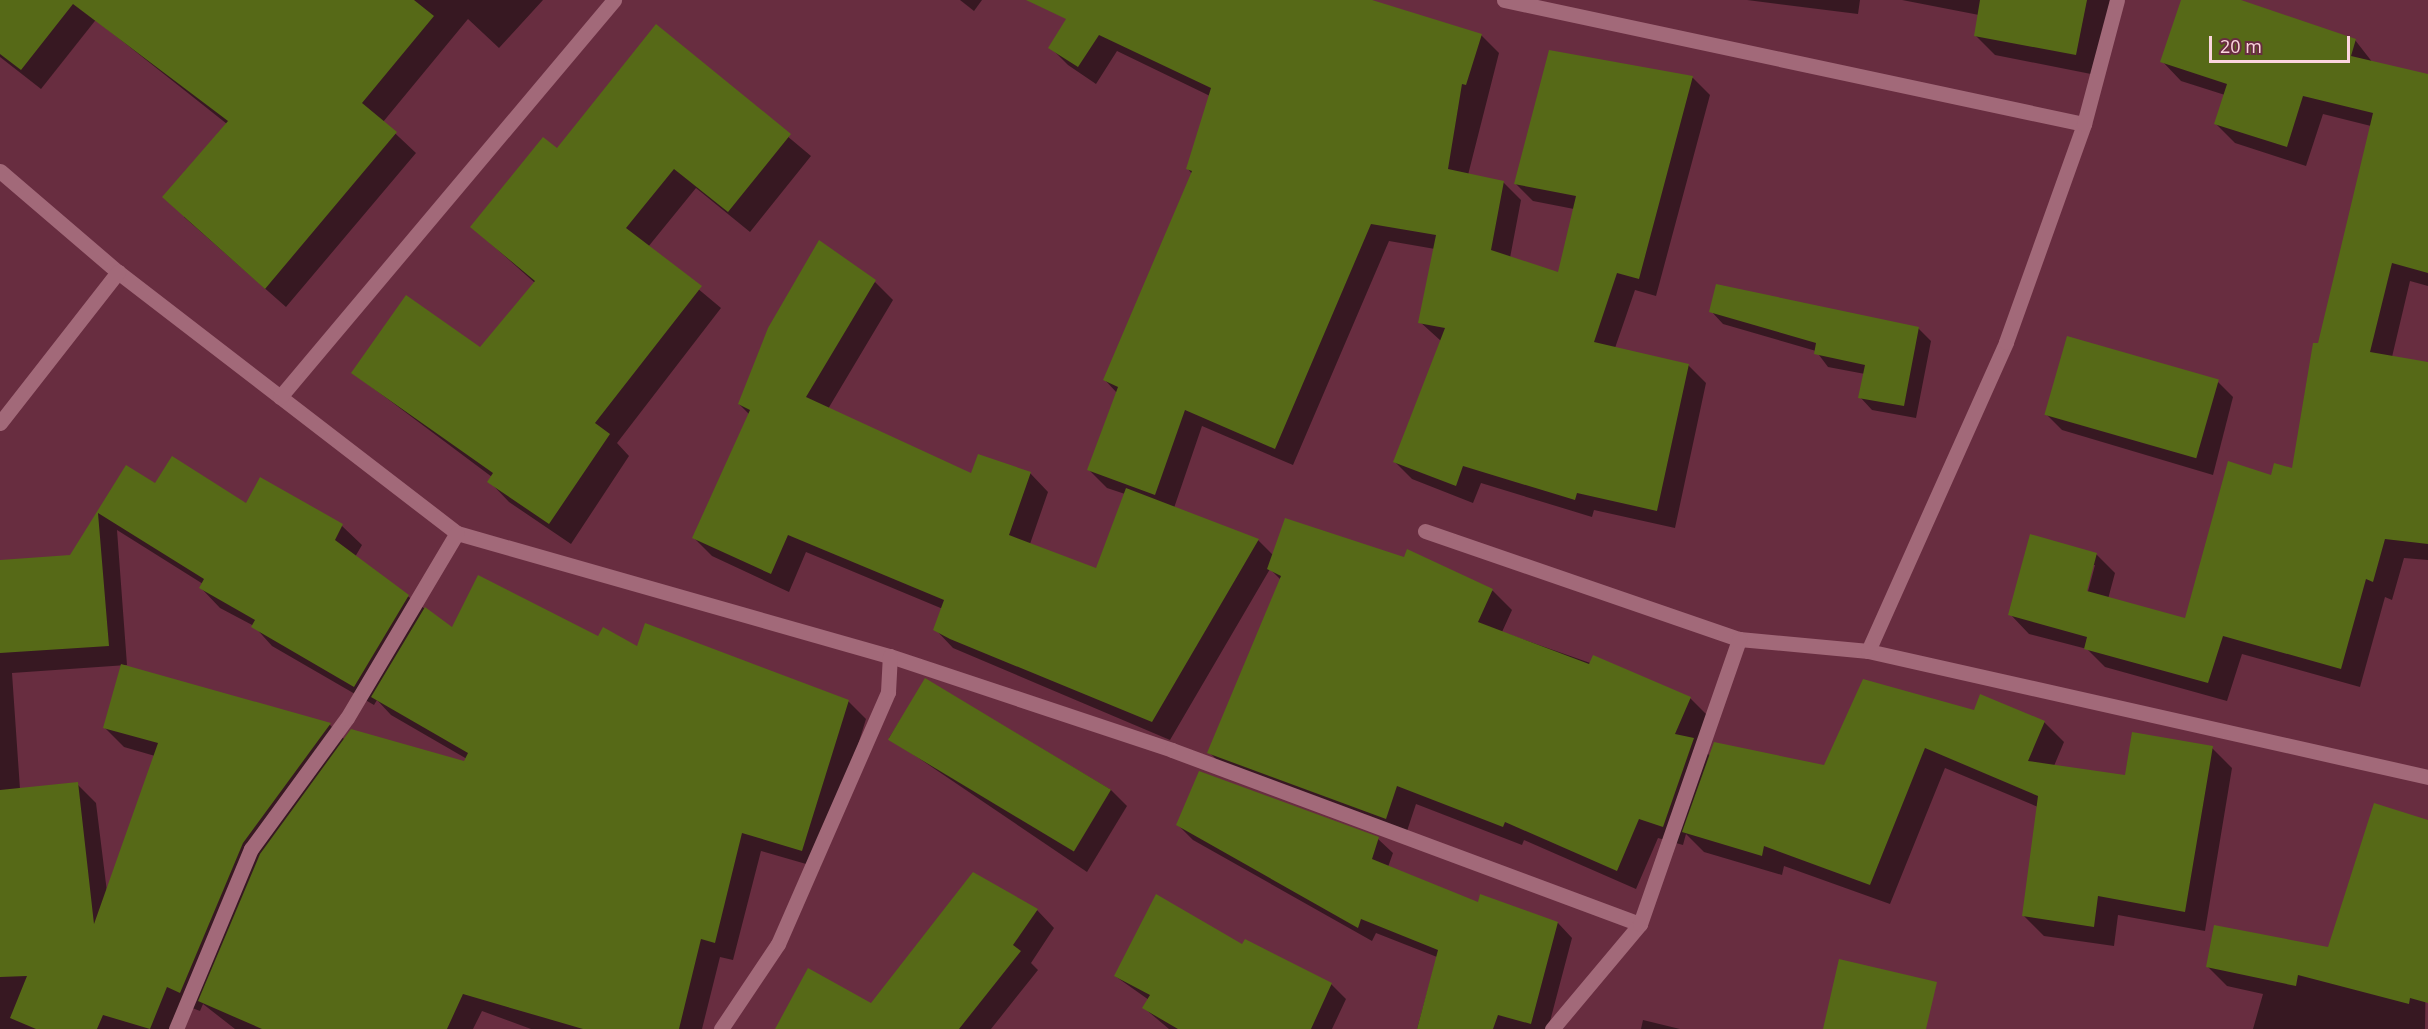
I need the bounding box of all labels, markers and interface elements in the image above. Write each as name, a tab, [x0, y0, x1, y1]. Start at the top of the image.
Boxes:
scale bar	[2212, 24, 2353, 62]
text: 20 m	[2220, 34, 2262, 58]

